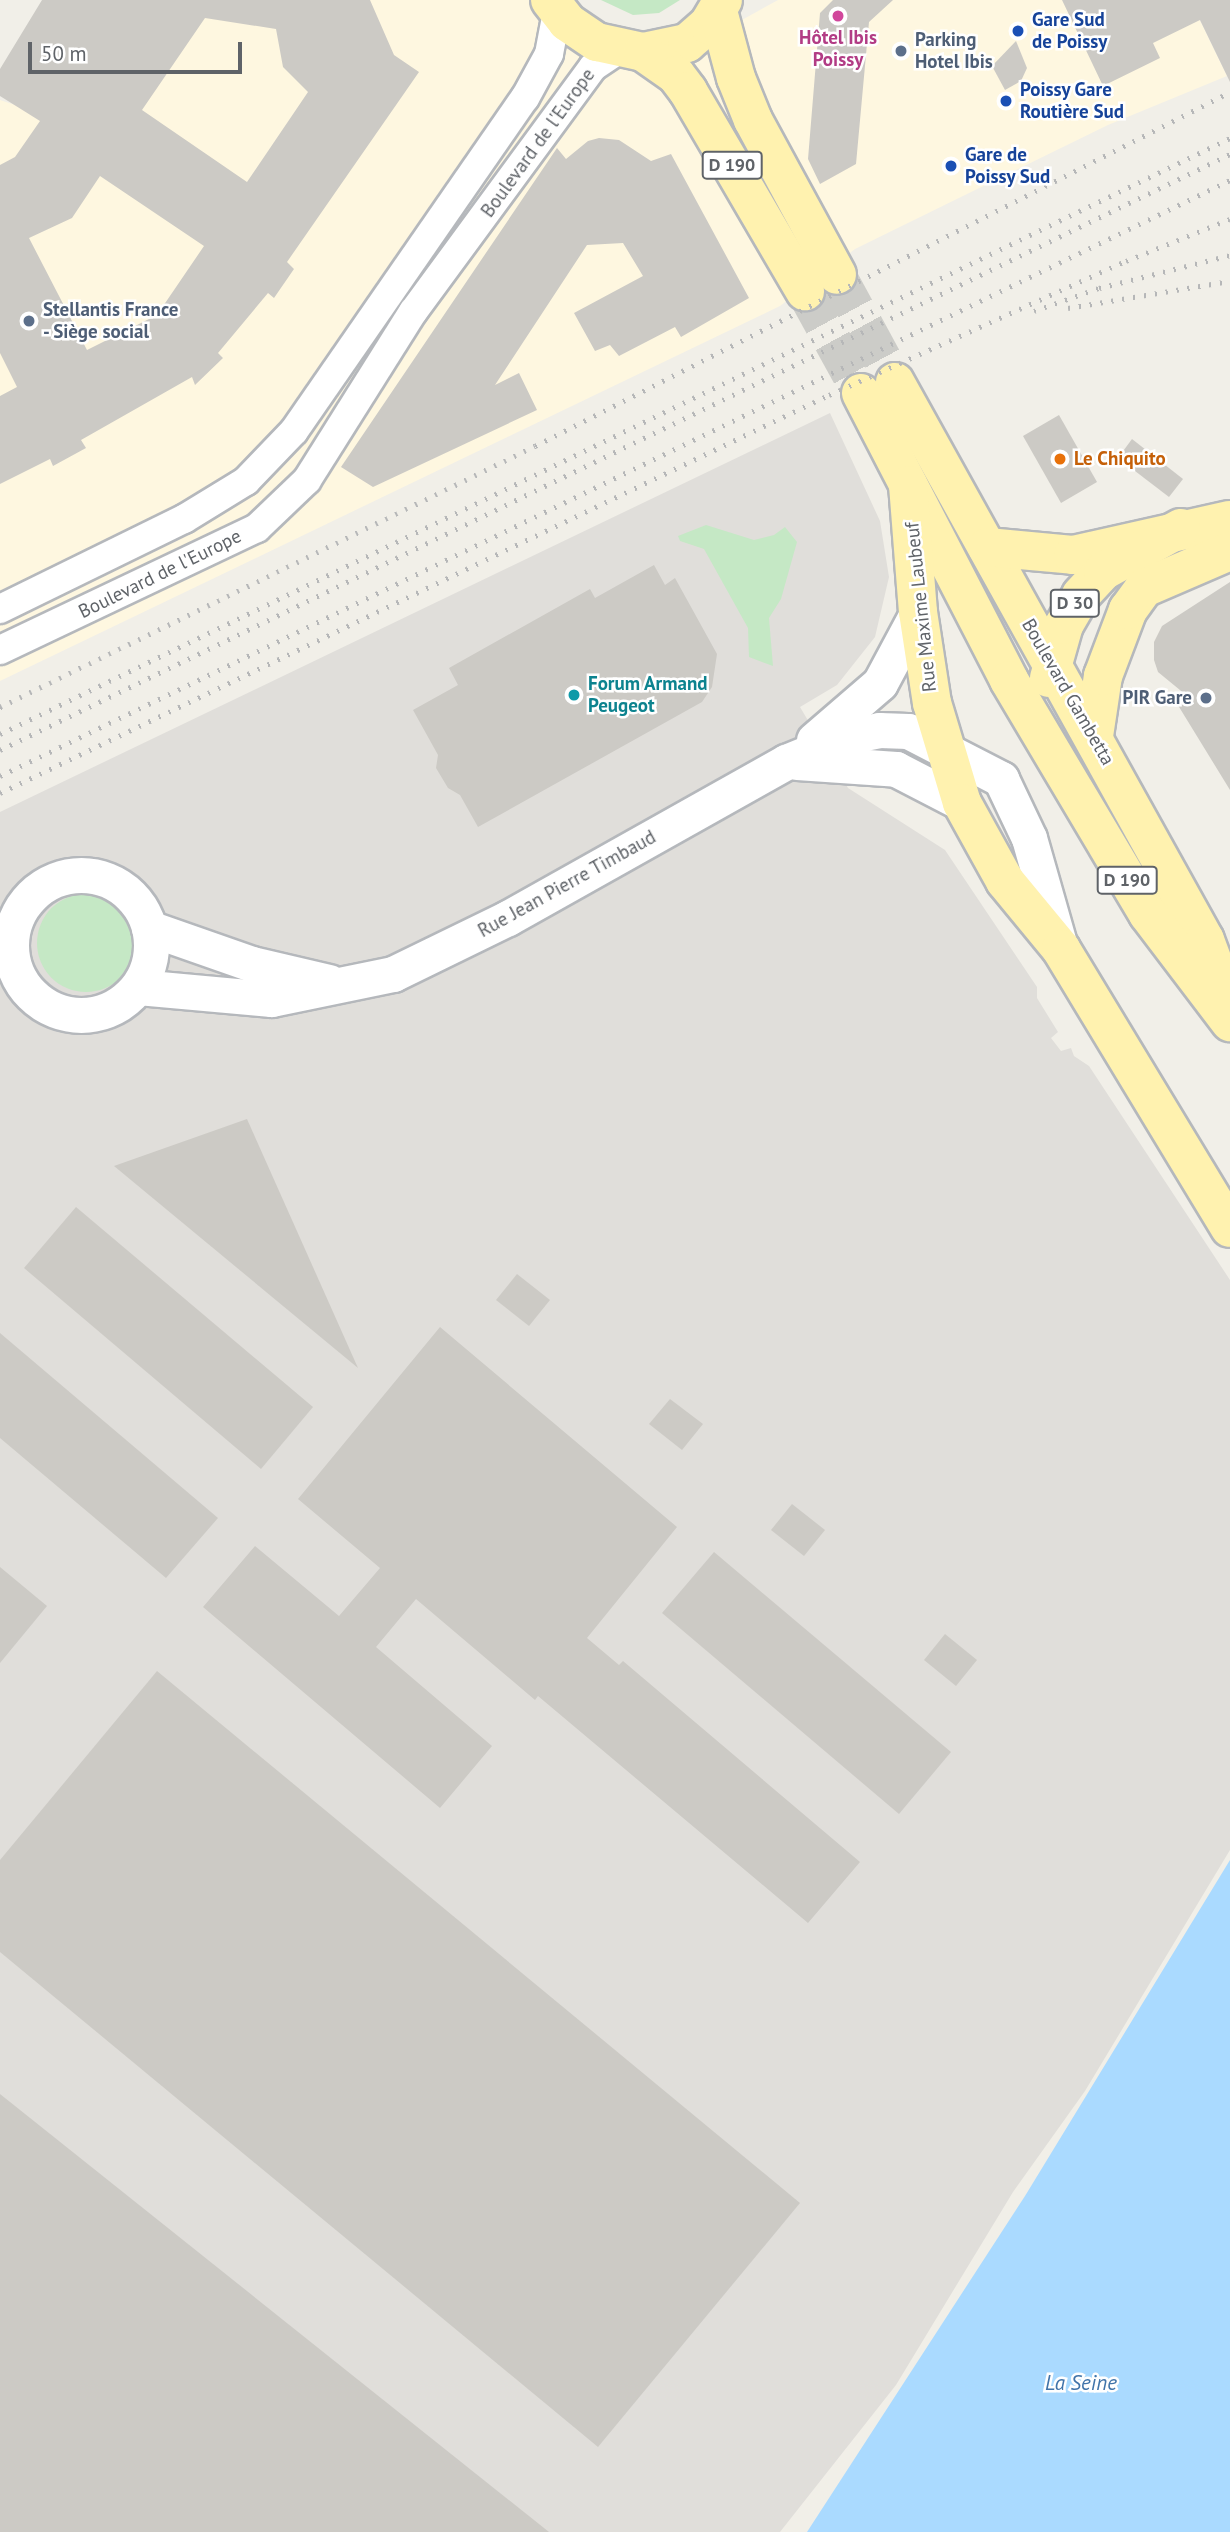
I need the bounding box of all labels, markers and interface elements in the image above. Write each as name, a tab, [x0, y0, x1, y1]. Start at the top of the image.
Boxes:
marker: Hôtel Ibis Poissy	[830, 8, 846, 24]
place label: Gare Sud de Poissy	[1032, 9, 1107, 53]
marker: Gare Sud de Poissy	[1010, 23, 1026, 39]
place label: Hôtel Ibis Poissy	[799, 27, 877, 71]
scale bar	[32, 28, 245, 72]
place label: Parking Hotel Ibis	[915, 29, 993, 73]
text: 50 m	[41, 40, 87, 67]
marker: Parking Hotel Ibis	[893, 43, 909, 59]
street label: Boulevard de l'Europe	[476, 64, 600, 222]
place label: Poissy Gare Routière Sud	[1020, 79, 1124, 123]
marker: Poissy Gare Routière Sud	[998, 93, 1014, 109]
place label: Gare de Poissy Sud	[965, 144, 1051, 188]
road number: D 190	[700, 150, 764, 180]
marker: Gare de Poissy Sud	[943, 158, 959, 174]
place label: Stellantis France - Siège social	[43, 299, 178, 343]
marker: Stellantis France - Siège social	[21, 313, 37, 329]
place label: Le Chiquito	[1074, 448, 1166, 470]
marker: Le Chiquito	[1052, 451, 1068, 467]
street label: Rue Maxime Laubeuf	[901, 521, 941, 693]
street label: Boulevard de l'Europe	[75, 525, 245, 623]
road number: D 30	[1049, 588, 1101, 618]
street label: Boulevard Gambetta	[1017, 615, 1119, 769]
place label: Forum Armand Peugeot	[588, 673, 708, 717]
marker: Forum Armand Peugeot	[566, 687, 582, 703]
place label: PIR Gare	[1122, 687, 1192, 709]
marker: PIR Gare	[1198, 690, 1214, 706]
street label: Rue Jean Pierre Timbaud	[474, 825, 660, 943]
road number: D 190	[1096, 866, 1158, 894]
water label: La Seine	[1045, 2370, 1117, 2396]

